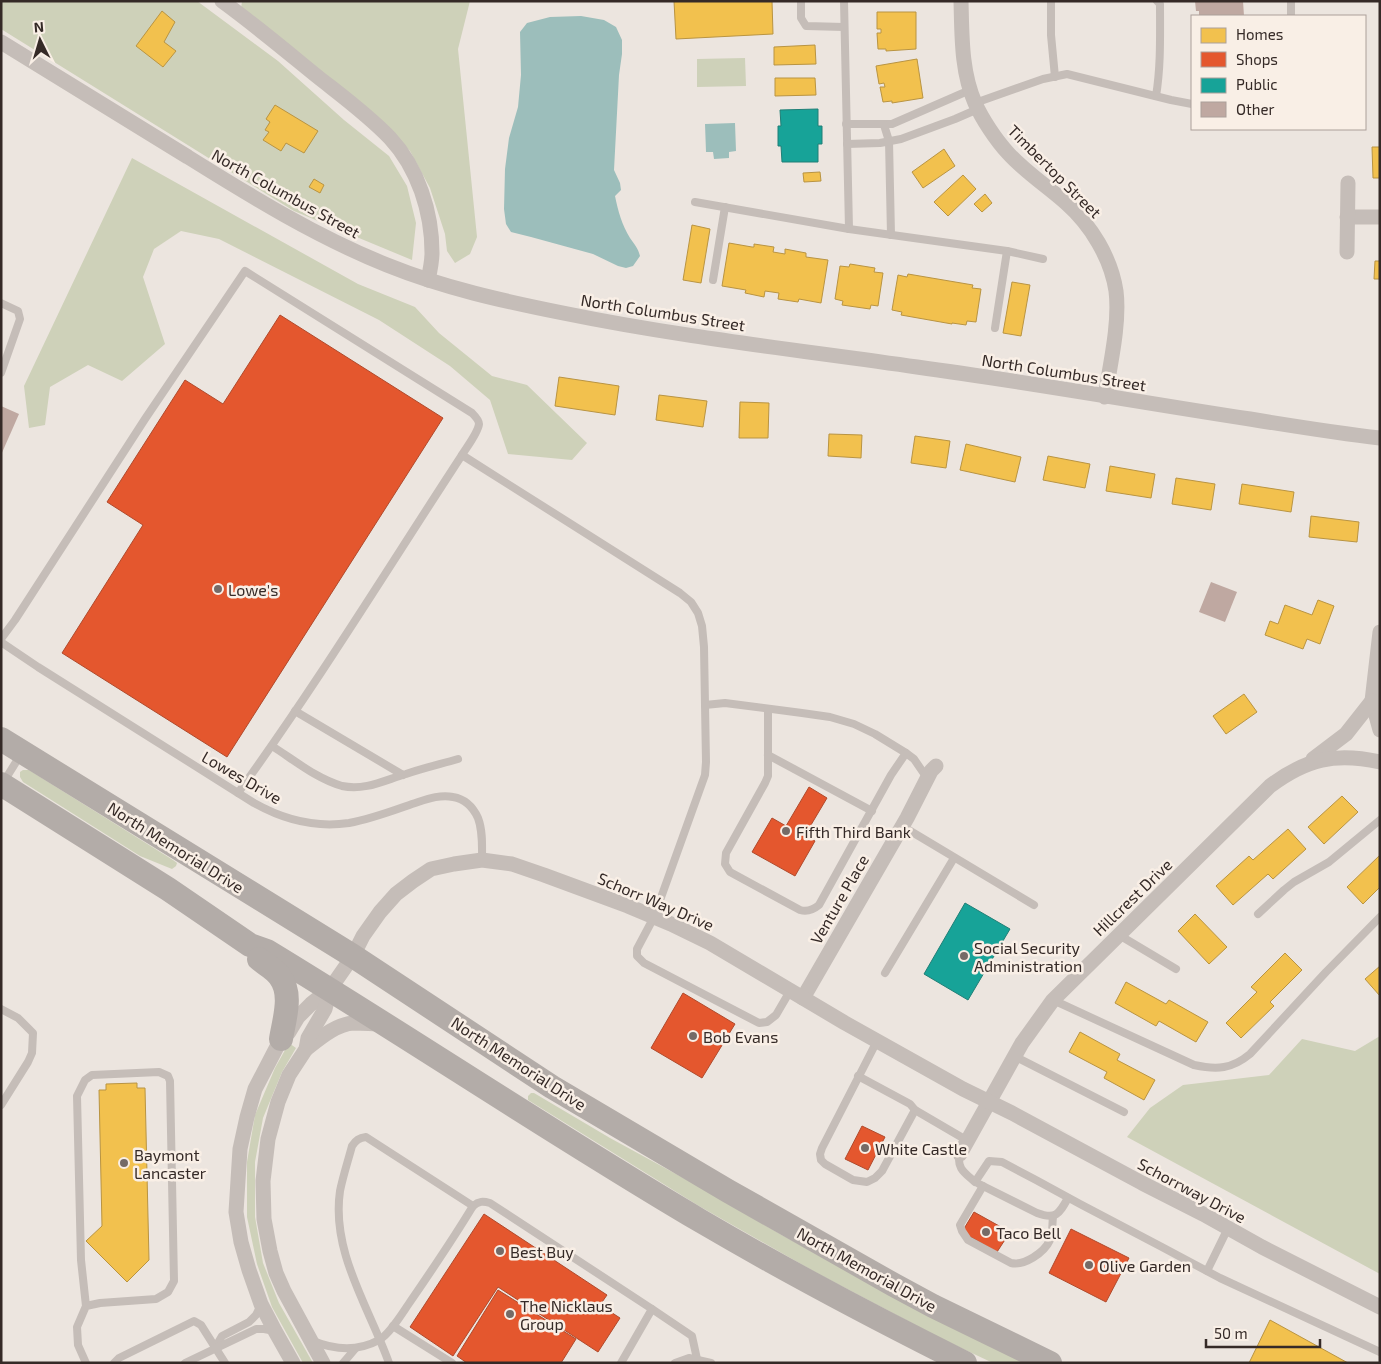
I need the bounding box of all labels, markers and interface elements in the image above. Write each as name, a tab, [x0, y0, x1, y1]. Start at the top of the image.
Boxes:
north arrow	[15, 15, 65, 65]
legend	[1191, 15, 1366, 130]
text: N	[33, 18, 45, 35]
text: Homes	[1236, 25, 1283, 43]
text: Shops	[1236, 50, 1278, 68]
text: Public	[1236, 75, 1277, 93]
text: Other	[1236, 100, 1275, 118]
street label: Timbertop Street	[1004, 120, 1106, 222]
street label: North Columbus Street	[209, 144, 363, 242]
street label: North Columbus Street	[579, 290, 747, 334]
street label: North Columbus Street	[980, 350, 1148, 394]
place label: Lowe's	[228, 580, 278, 599]
marker: Lowe's	[212, 583, 224, 595]
street label: Lowes Drive	[199, 747, 285, 807]
street label: North Memorial Drive	[105, 797, 247, 897]
place label: Fifth Third Bank	[796, 822, 911, 841]
marker: Fifth Third Bank	[780, 825, 792, 837]
street label: Venture Place	[806, 851, 872, 947]
street label: Hillcrest Drive	[1089, 855, 1175, 939]
street label: Schorr Way Drive	[595, 868, 717, 934]
place label: Social Security Administration	[974, 938, 1082, 975]
marker: Social Security Administration	[958, 950, 970, 962]
street label: North Memorial Drive	[448, 1012, 590, 1114]
place label: Bob Evans	[703, 1027, 778, 1046]
marker: Bob Evans	[687, 1030, 699, 1042]
place label: White Castle	[875, 1139, 967, 1158]
marker: White Castle	[859, 1142, 871, 1154]
place label: Baymont Lancaster	[134, 1145, 207, 1182]
street label: Schorrway Drive	[1135, 1154, 1249, 1226]
marker: Baymont Lancaster	[118, 1157, 130, 1169]
street label: North Memorial Drive	[794, 1223, 940, 1315]
place label: Taco Bell	[996, 1223, 1061, 1242]
marker: Taco Bell	[980, 1226, 992, 1238]
place label: Best Buy	[510, 1242, 574, 1261]
marker: Best Buy	[494, 1245, 506, 1257]
place label: Olive Garden	[1099, 1256, 1191, 1275]
marker: Olive Garden	[1083, 1259, 1095, 1271]
place label: The Nicklaus Group	[520, 1296, 613, 1333]
marker: The Nicklaus Group	[504, 1308, 516, 1320]
scale bar	[1206, 1316, 1320, 1348]
text: 50 m	[1214, 1324, 1248, 1342]

